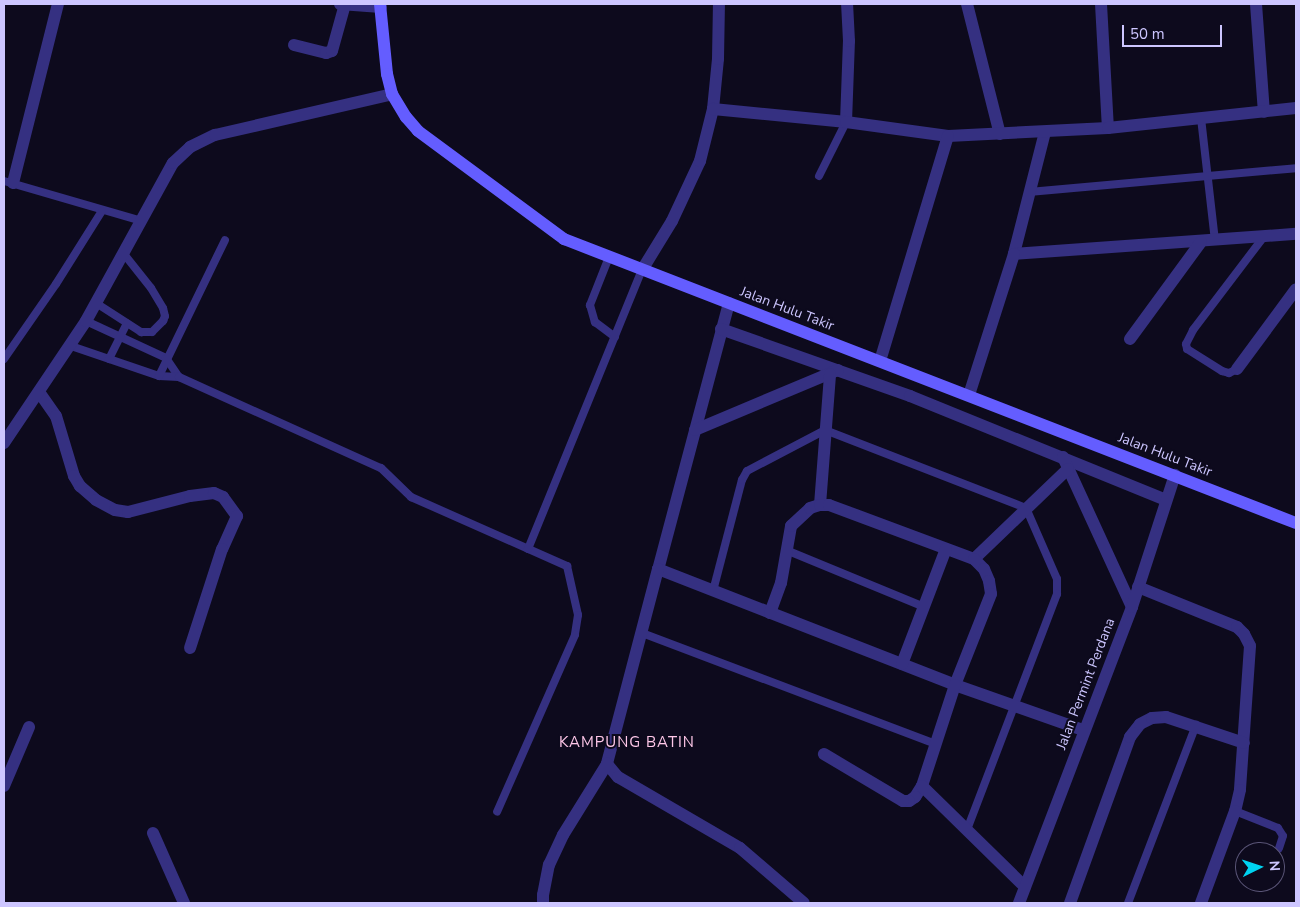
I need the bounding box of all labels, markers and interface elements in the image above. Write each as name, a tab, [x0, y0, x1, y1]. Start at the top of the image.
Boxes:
scale bar	[1125, 15, 1225, 47]
text: 50 m	[1130, 24, 1165, 44]
street label: Jalan Hulu Takir	[738, 283, 836, 335]
street label: Jalan Hulu Takir	[1116, 429, 1214, 481]
street label: Jalan Permint Perdana	[1053, 616, 1119, 752]
district label: KAMPUNG BATIN	[557, 734, 697, 752]
north arrow	[1235, 842, 1285, 892]
text: N	[1265, 860, 1284, 872]

